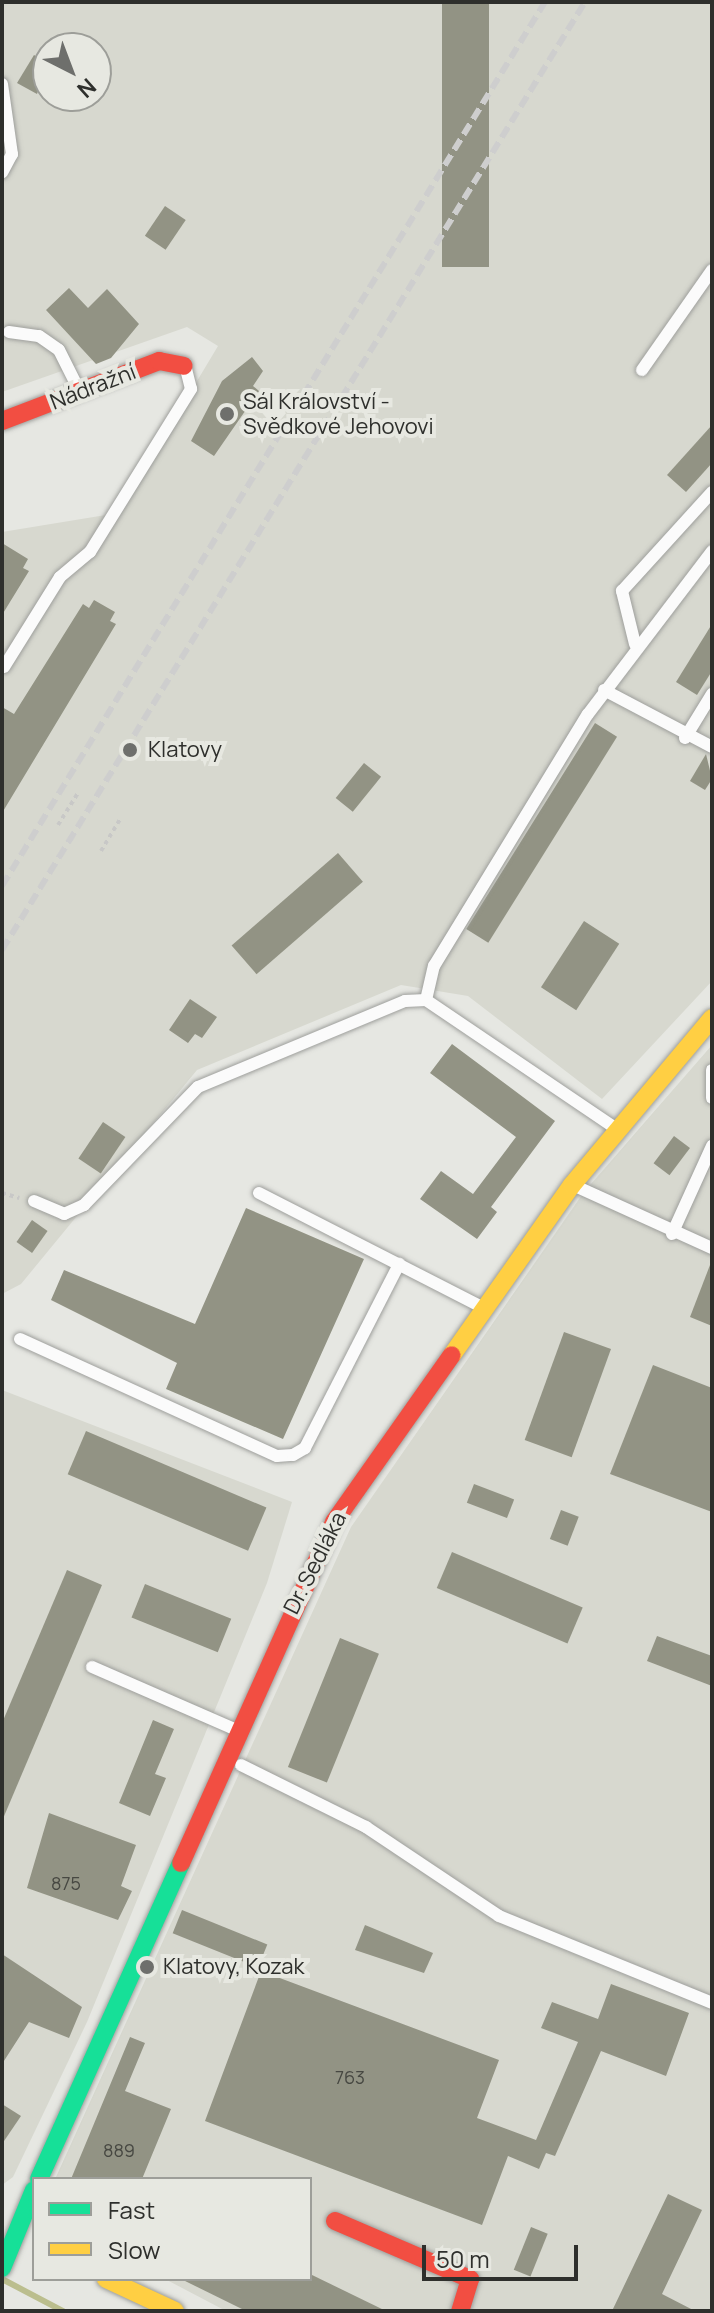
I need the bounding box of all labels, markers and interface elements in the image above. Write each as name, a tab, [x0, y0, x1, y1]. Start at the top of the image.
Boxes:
north arrow	[32, 32, 112, 112]
text: N	[71, 72, 103, 105]
street label: Nádražní	[46, 359, 140, 415]
place label: Sál Království - Svědkové Jehovovi	[243, 388, 434, 440]
marker: Sál Království - Svědkové Jehovovi	[218, 405, 236, 423]
place label: Klatovy	[148, 737, 222, 763]
marker: Klatovy	[119, 739, 141, 761]
street label: Dr. Sedláka	[278, 1508, 352, 1618]
house number: 875	[51, 1872, 81, 1894]
place label: Klatovy, Kozak	[163, 1954, 304, 1980]
marker: Klatovy, Kozak	[138, 1958, 156, 1976]
house number: 763	[335, 2066, 365, 2088]
house number: 889	[103, 2139, 135, 2161]
legend	[32, 2177, 312, 2281]
text: Fast	[108, 2193, 155, 2226]
scale bar	[426, 2229, 582, 2279]
text: Slow	[108, 2233, 161, 2266]
text: 50 m	[436, 2242, 490, 2275]

